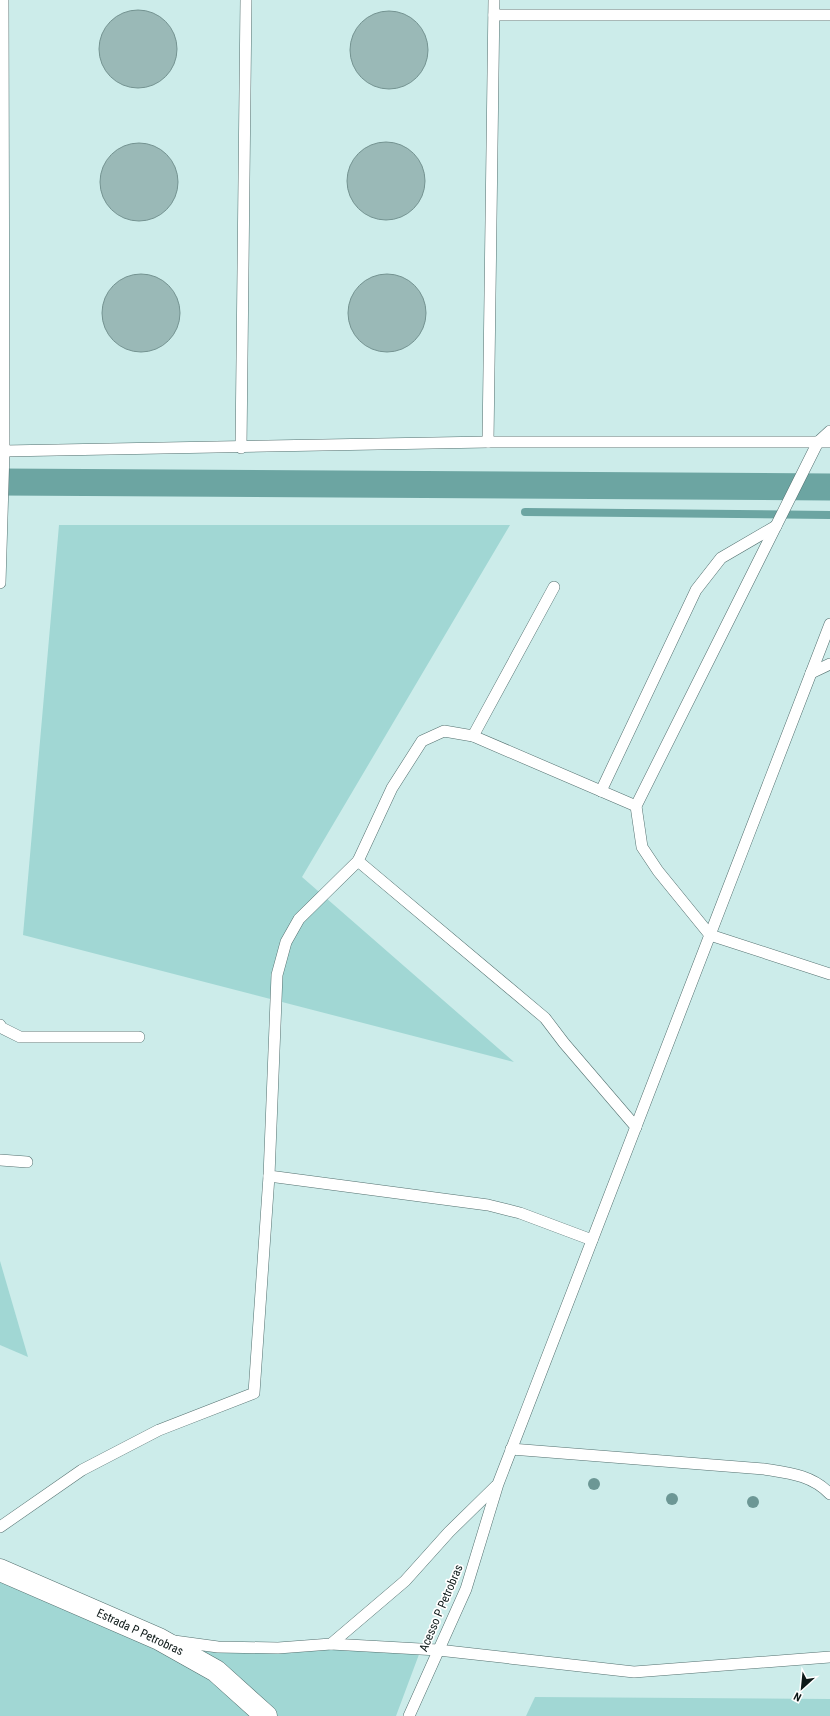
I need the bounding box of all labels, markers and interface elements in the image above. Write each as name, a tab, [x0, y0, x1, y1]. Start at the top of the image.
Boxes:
street label: Acesso P Petrobras	[416, 1562, 466, 1654]
street label: Estrada P Petrobras	[94, 1606, 186, 1658]
north arrow	[782, 1668, 822, 1708]
text: N	[792, 1689, 804, 1704]

